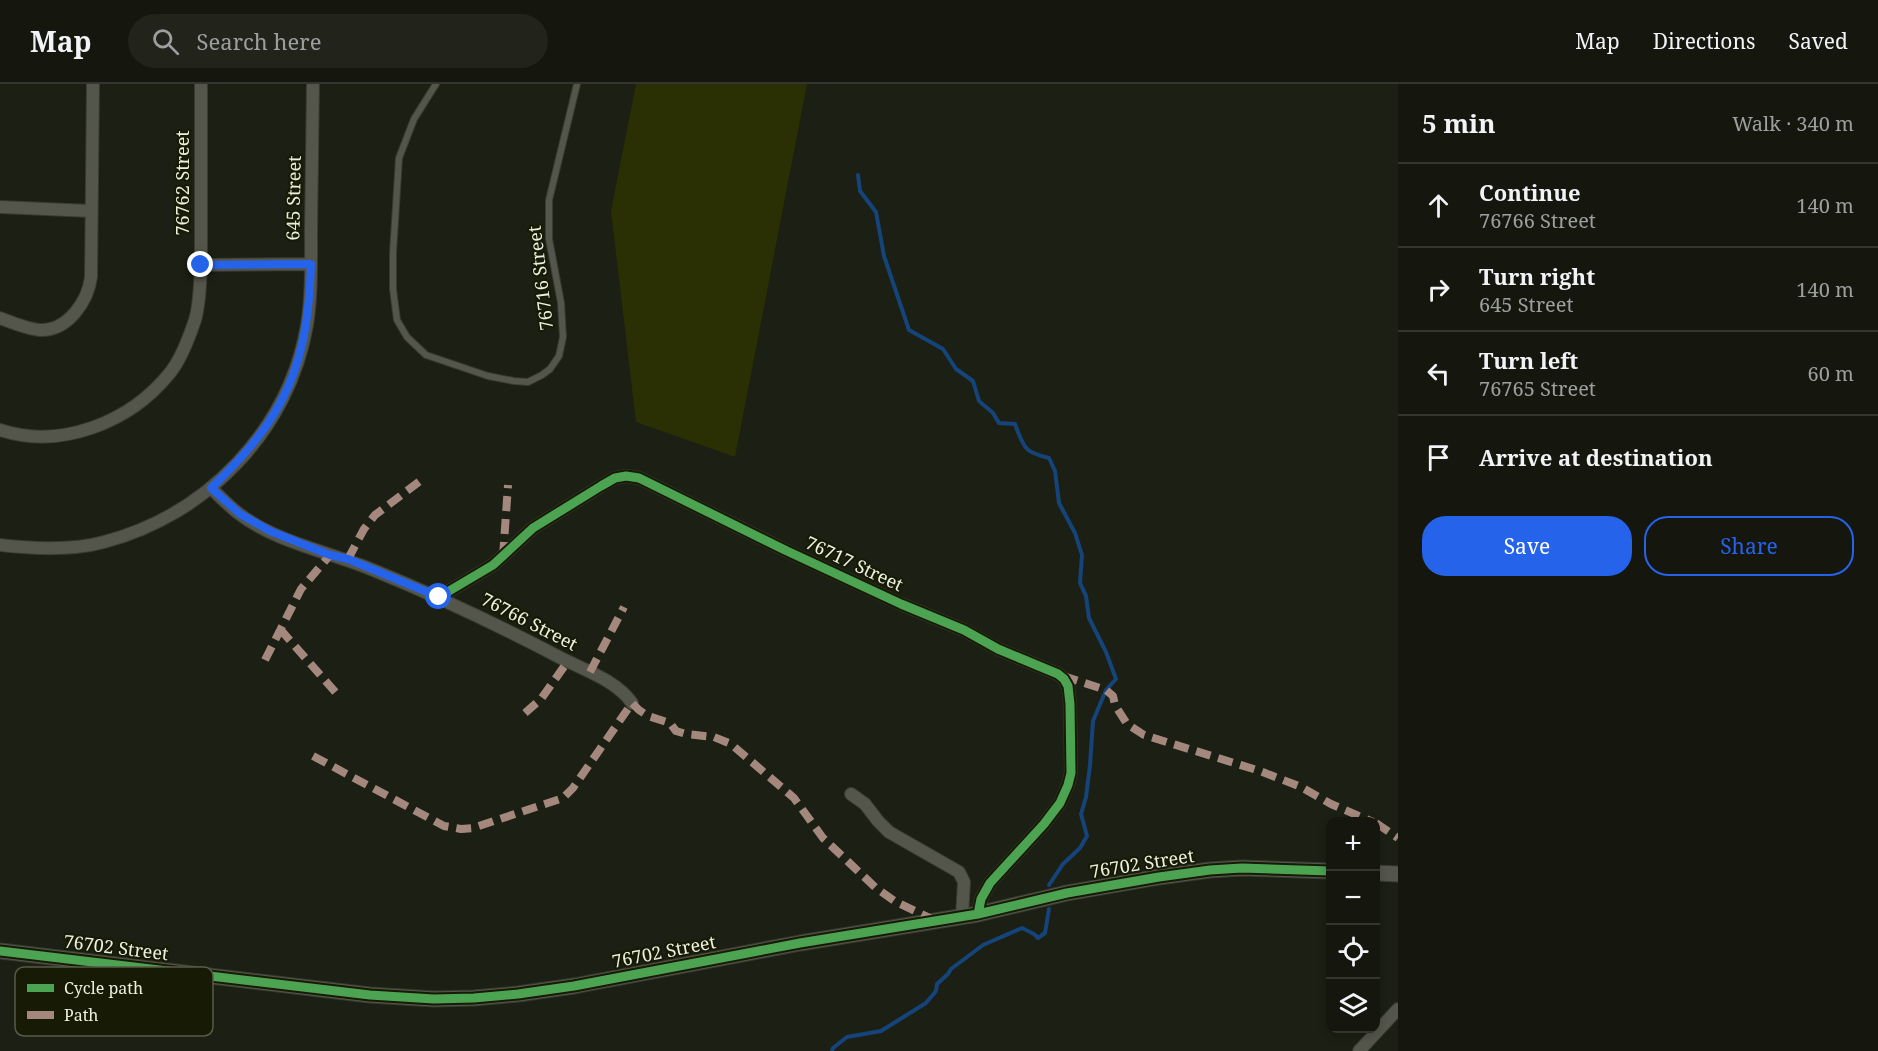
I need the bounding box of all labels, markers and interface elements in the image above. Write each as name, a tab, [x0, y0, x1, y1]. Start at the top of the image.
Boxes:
search box	[128, 14, 548, 68]
text: Map	[30, 22, 92, 60]
icon: search	[149, 25, 182, 58]
text: Search here	[197, 26, 321, 56]
text: Map	[1575, 27, 1620, 55]
text: Directions	[1653, 27, 1755, 55]
text: Saved	[1788, 27, 1848, 55]
text: 5 min	[1422, 105, 1496, 141]
text: Walk · 340 m	[1732, 110, 1854, 137]
street label: 76762 Street	[170, 130, 194, 236]
street label: 645 Street	[280, 155, 306, 241]
text: Continue	[1479, 177, 1581, 207]
icon: ahead	[1422, 189, 1455, 222]
text: 140 m	[1796, 192, 1854, 219]
text: 76766 Street	[1479, 207, 1596, 234]
street label: 76716 Street	[522, 224, 558, 332]
route end	[187, 251, 213, 277]
text: Turn right	[1479, 261, 1595, 291]
icon: right	[1422, 273, 1455, 306]
text: 140 m	[1796, 276, 1854, 303]
text: 645 Street	[1479, 291, 1574, 318]
text: Turn left	[1479, 345, 1578, 375]
icon: left	[1422, 357, 1455, 390]
text: 60 m	[1808, 360, 1854, 387]
text: 76765 Street	[1479, 375, 1596, 402]
icon: arrive	[1422, 441, 1455, 474]
text: Arrive at destination	[1479, 442, 1713, 472]
button: Save	[1422, 516, 1632, 576]
button: Share	[1644, 516, 1854, 576]
street label: 76717 Street	[802, 530, 907, 596]
route start	[425, 583, 451, 609]
street label: 76766 Street	[477, 587, 582, 656]
map controls	[1326, 817, 1380, 1033]
button: +	[1326, 817, 1380, 871]
street label: 76702 Street	[1088, 843, 1196, 883]
button: −	[1326, 871, 1380, 925]
button: locate	[1326, 925, 1380, 979]
street label: 76702 Street	[62, 929, 170, 965]
street label: 76702 Street	[610, 929, 718, 973]
legend	[15, 967, 213, 1036]
text: Cycle path	[64, 977, 143, 999]
button: layers	[1326, 979, 1380, 1033]
text: Path	[64, 1004, 98, 1026]

